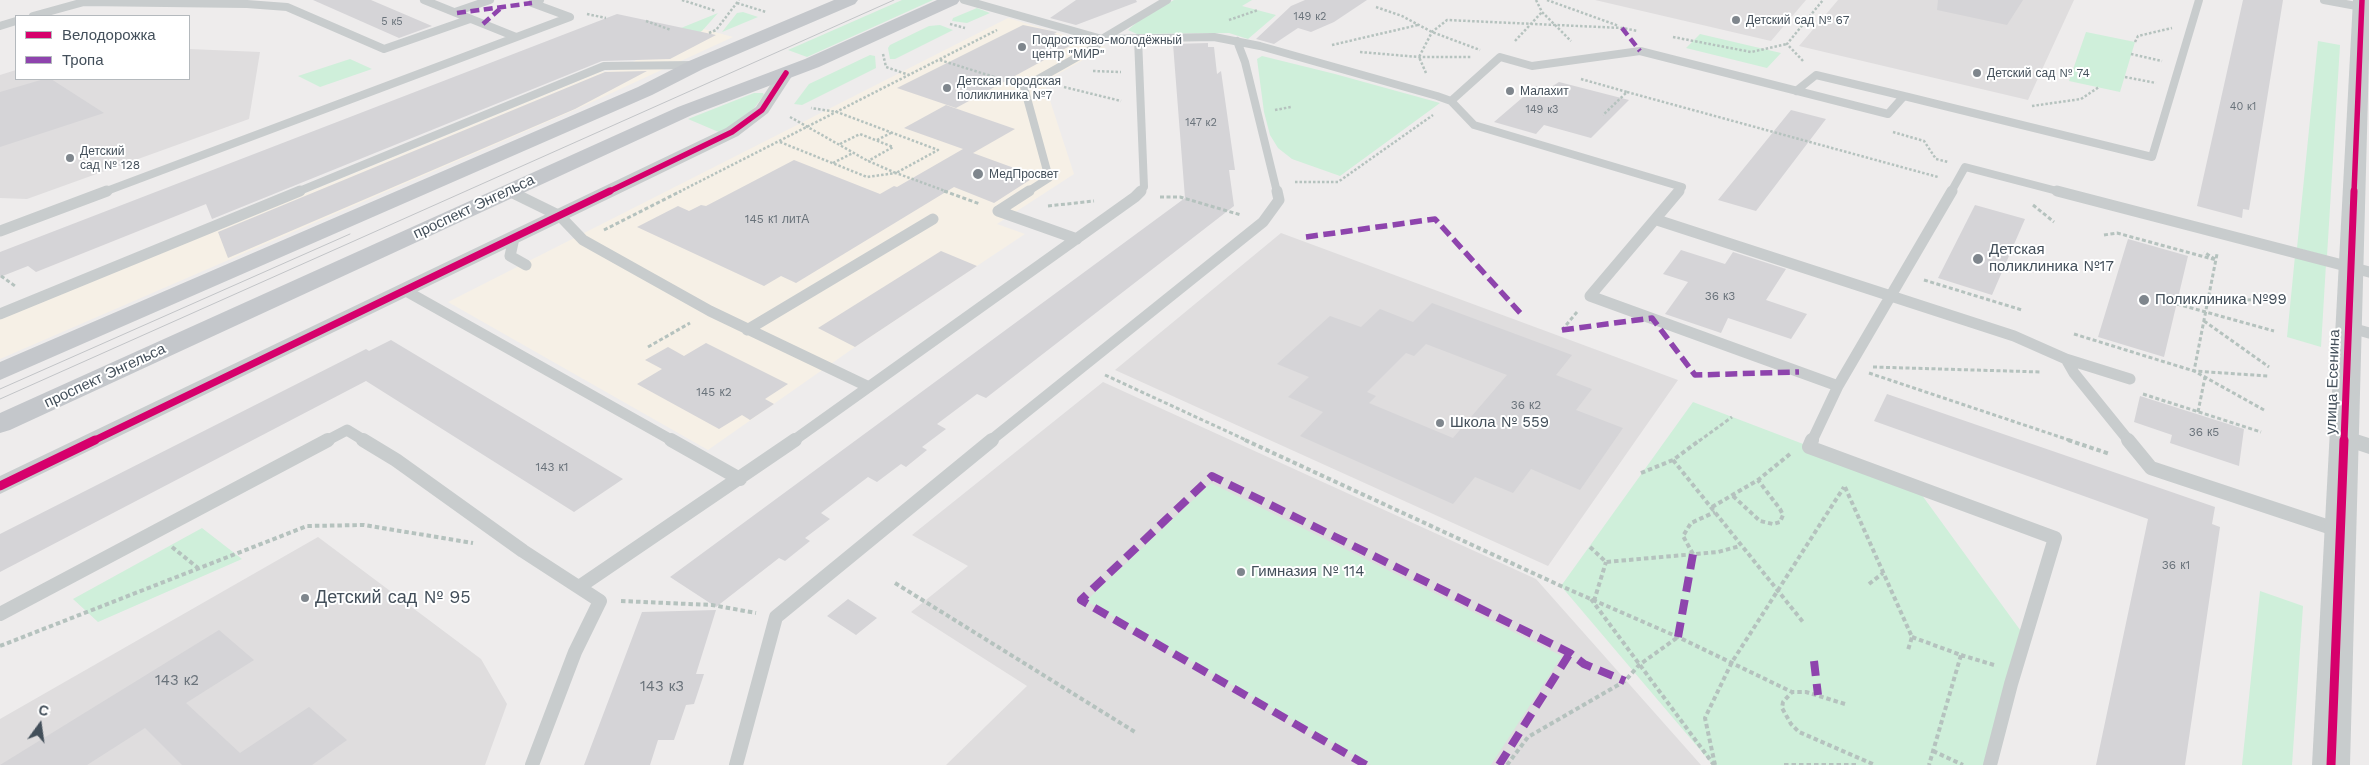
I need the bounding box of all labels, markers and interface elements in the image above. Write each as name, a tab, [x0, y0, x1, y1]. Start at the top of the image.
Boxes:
house number: 149 к2	[1294, 10, 1326, 24]
place label: Детский сад № 67	[1746, 13, 1849, 27]
marker: Детский сад № 67	[1730, 14, 1742, 26]
legend	[15, 15, 190, 80]
house number: 5 к5	[381, 15, 403, 29]
text: Велодорожка	[62, 26, 156, 44]
place label: Подростково-молодёжный центр "МИР"	[1032, 33, 1182, 61]
marker: Подростково-молодёжный центр "МИР"	[1016, 41, 1028, 53]
text: Тропа	[62, 51, 103, 69]
place label: Детский сад № 74	[1987, 66, 2090, 80]
marker: Детский сад № 74	[1971, 67, 1983, 79]
place label: Детская городская поликлиника №7	[957, 74, 1061, 102]
marker: Детская городская поликлиника №7	[941, 82, 953, 94]
place label: Малахит	[1520, 84, 1569, 98]
marker: Малахит	[1504, 85, 1516, 97]
house number: 40 к1	[2230, 100, 2256, 114]
house number: 149 к3	[1526, 103, 1558, 117]
house number: 147 к2	[1185, 116, 1217, 130]
place label: Детский сад № 128	[80, 144, 140, 172]
marker: Детский сад № 128	[64, 152, 76, 164]
marker: МедПросвет	[971, 167, 985, 181]
place label: МедПросвет	[989, 167, 1059, 181]
street label: проспект Энгельса	[410, 171, 538, 243]
house number: 145 к1 литА	[745, 212, 809, 226]
place label: Детская поликлиника №17	[1989, 241, 2114, 276]
marker: Детская поликлиника №17	[1971, 252, 1985, 266]
house number: 36 к3	[1705, 289, 1735, 303]
place label: Поликлиника №99	[2155, 291, 2287, 309]
marker: Поликлиника №99	[2137, 293, 2151, 307]
street label: улица Есенина	[2322, 329, 2344, 435]
street label: проспект Энгельса	[41, 340, 169, 412]
house number: 145 к2	[696, 385, 732, 399]
house number: 36 к2	[1511, 398, 1541, 412]
place label: Школа № 559	[1450, 414, 1549, 432]
marker: Школа № 559	[1434, 417, 1446, 429]
house number: 36 к5	[2189, 425, 2219, 439]
house number: 143 к1	[535, 460, 569, 474]
house number: 36 к1	[2162, 558, 2190, 572]
place label: Гимназия № 114	[1251, 563, 1364, 581]
marker: Гимназия № 114	[1235, 566, 1247, 578]
place label: Детский сад № 95	[315, 587, 471, 609]
marker: Детский сад № 95	[299, 592, 311, 604]
house number: 143 к2	[155, 672, 199, 690]
house number: 143 к3	[640, 678, 684, 696]
north arrow	[15, 700, 65, 750]
text: С	[37, 701, 50, 719]

